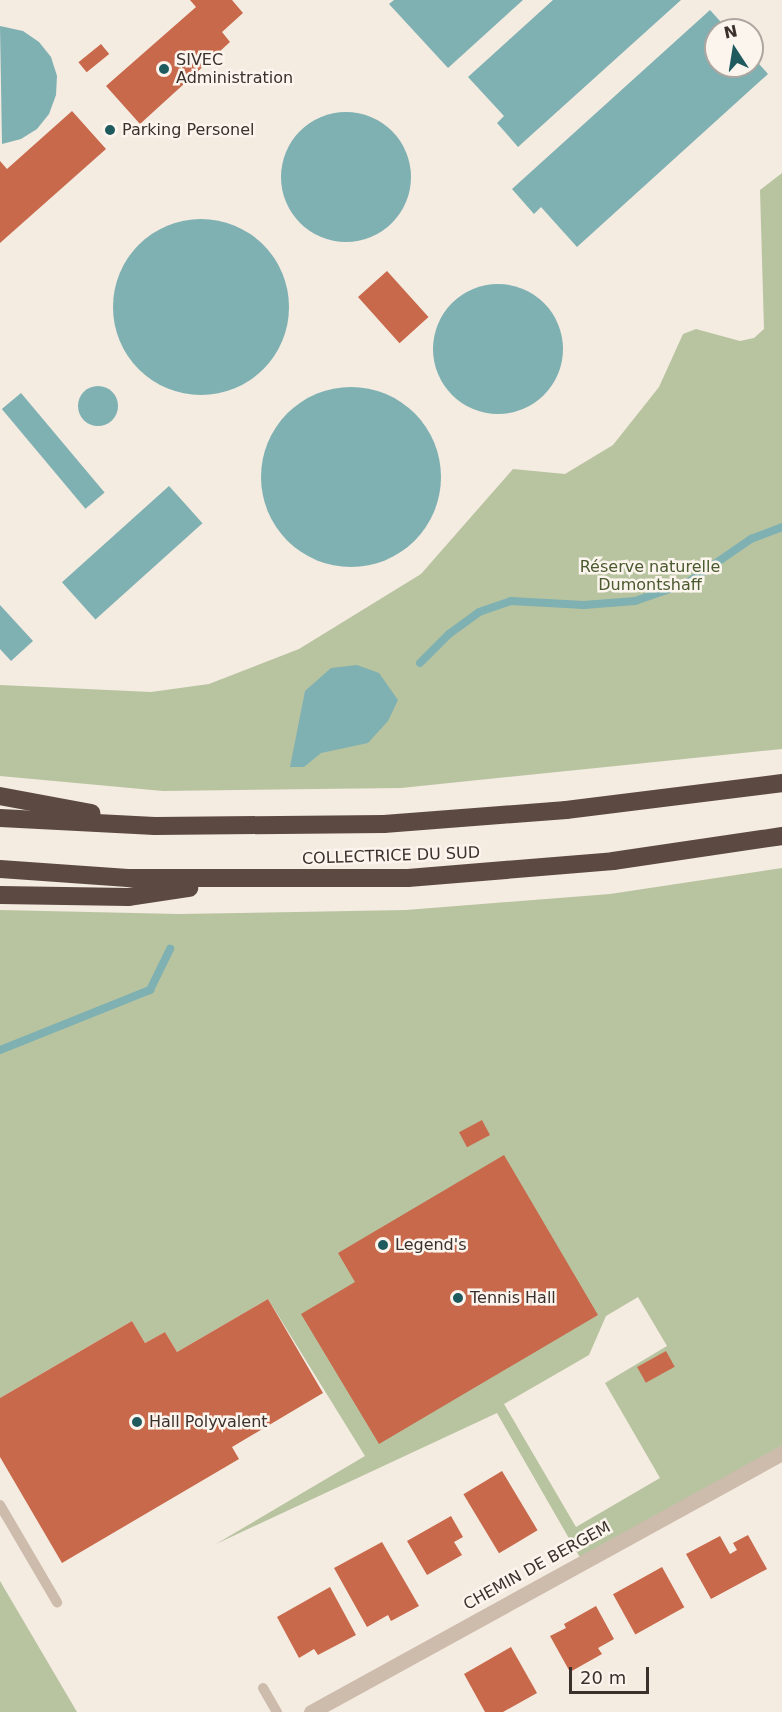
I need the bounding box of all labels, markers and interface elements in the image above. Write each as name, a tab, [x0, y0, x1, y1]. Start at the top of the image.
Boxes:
north arrow	[704, 18, 764, 78]
text: N	[722, 21, 739, 43]
place label: SIVEC Administration	[176, 50, 293, 88]
marker: SIVEC Administration	[157, 62, 171, 76]
place label: Parking Personel	[122, 120, 254, 140]
marker: Parking Personel	[103, 123, 117, 137]
park label: Réserve naturelle Dumontshaff	[580, 557, 720, 595]
street label: COLLECTRICE DU SUD	[302, 843, 480, 869]
place label: Legend's	[395, 1235, 467, 1255]
marker: Legend's	[376, 1238, 390, 1252]
place label: Tennis Hall	[470, 1288, 556, 1308]
marker: Tennis Hall	[451, 1291, 465, 1305]
place label: Hall Polyvalent	[149, 1412, 268, 1432]
marker: Hall Polyvalent	[130, 1415, 144, 1429]
street label: CHEMIN DE BERGEM	[460, 1518, 614, 1614]
scale bar	[572, 1655, 652, 1693]
text: 20 m	[580, 1667, 626, 1688]

